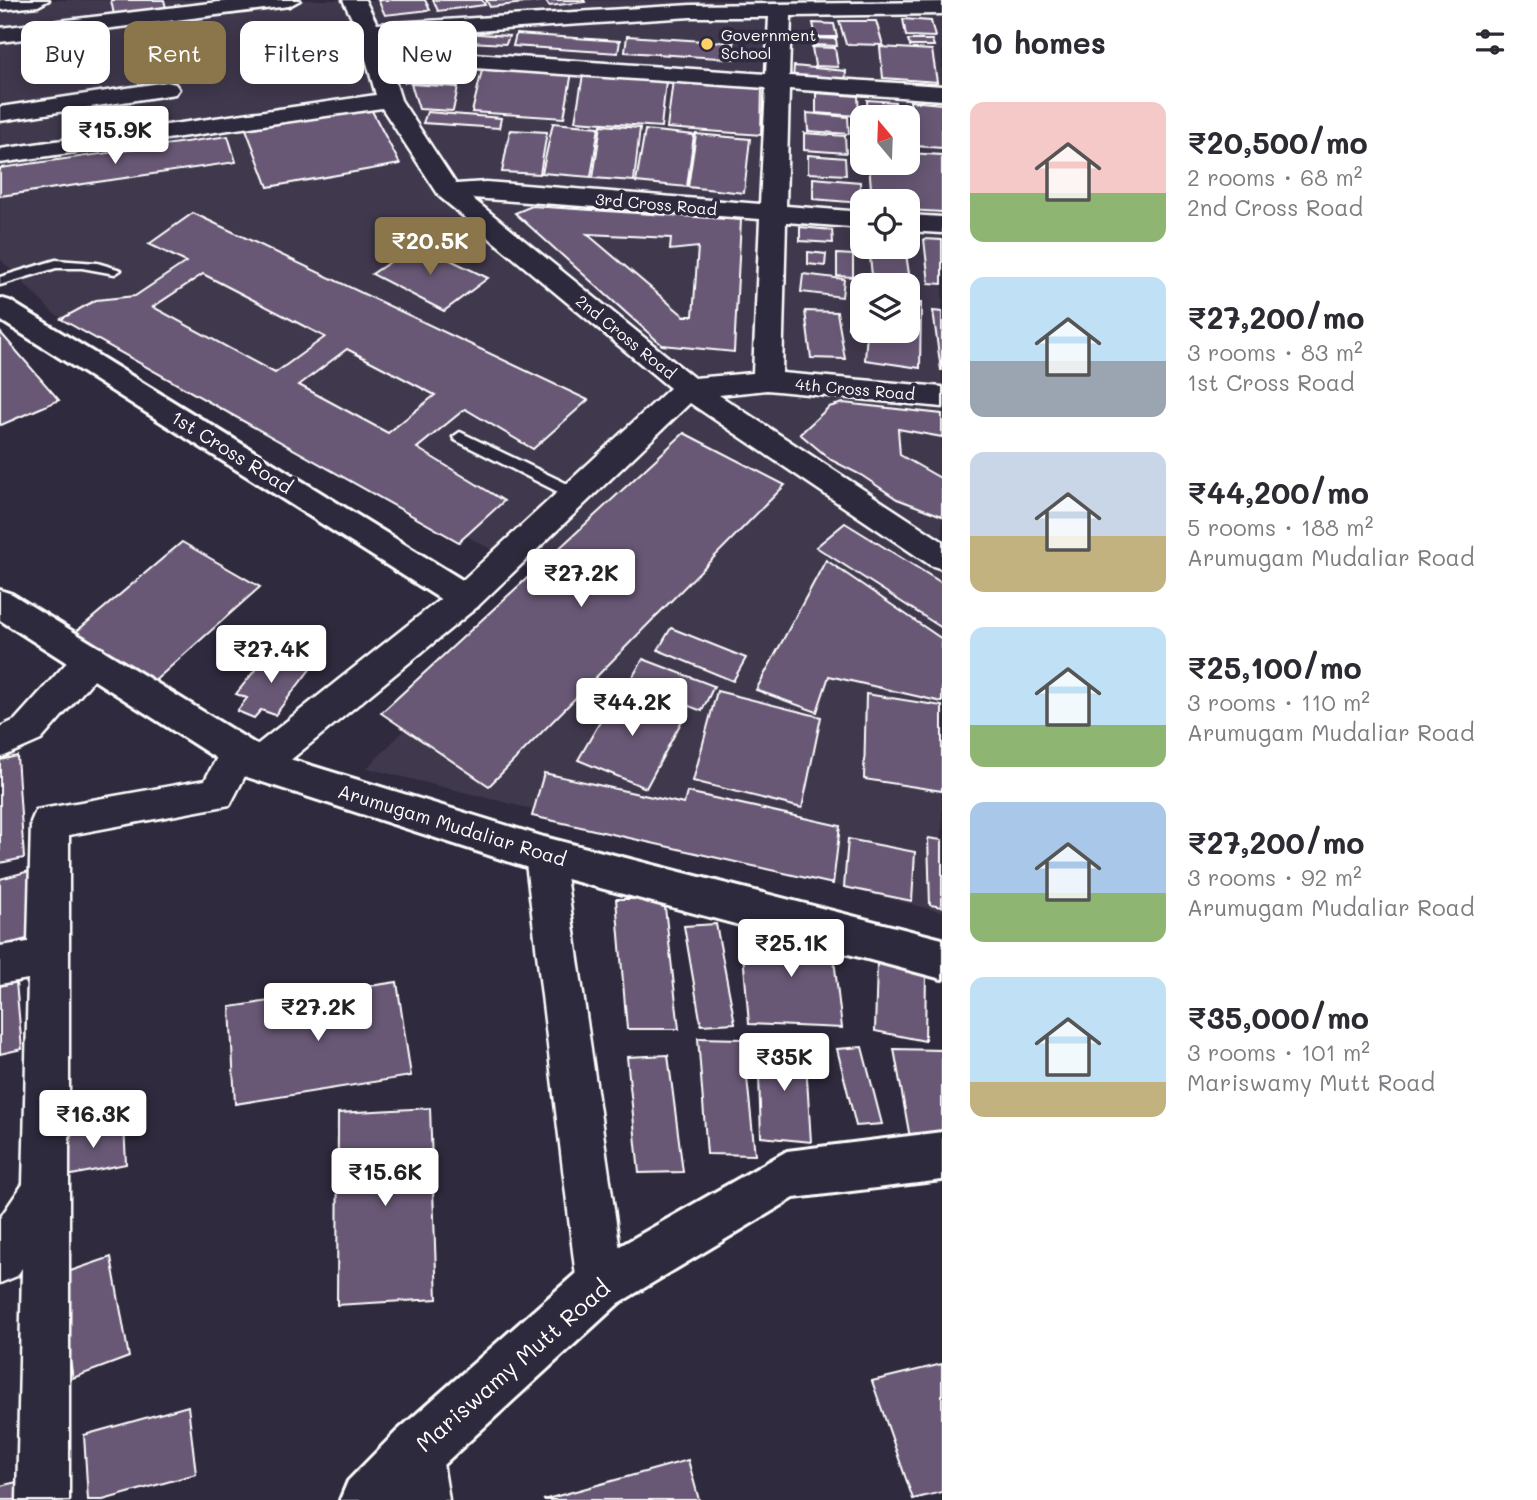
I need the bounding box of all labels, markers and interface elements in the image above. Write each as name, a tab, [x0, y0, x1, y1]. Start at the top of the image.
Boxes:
chip: Buy	[21, 21, 110, 84]
chip: Rent	[124, 21, 226, 84]
chip: Filters	[240, 21, 364, 84]
chip: New	[378, 21, 477, 84]
text: 10 homes	[970, 22, 1106, 62]
icon: filters	[1471, 23, 1509, 61]
place label: Government School	[721, 24, 816, 63]
marker: Government School	[699, 36, 715, 52]
north arrow	[850, 105, 920, 175]
map controls	[850, 105, 920, 343]
pin: ₹15.9K	[58, 106, 172, 166]
text: ₹15.9K	[78, 114, 152, 144]
text: ₹20,500/mo	[1187, 122, 1368, 162]
icon: home	[1026, 130, 1110, 214]
text: 2 rooms · 68 m²	[1187, 162, 1362, 192]
street label: 3rd Cross Road	[594, 188, 718, 219]
button: locate	[850, 189, 920, 259]
text: 2nd Cross Road	[1187, 192, 1363, 222]
pin: ₹20.5K	[373, 218, 487, 277]
text: ₹20.5K	[391, 225, 469, 255]
button: layers	[850, 273, 920, 343]
street label: 2nd Cross Road	[572, 290, 681, 383]
text: ₹27,200/mo	[1187, 297, 1364, 337]
icon: home	[1026, 305, 1110, 389]
text: 3 rooms · 83 m²	[1187, 337, 1363, 367]
text: 1st Cross Road	[1187, 367, 1355, 397]
street label: 4th Cross Road	[794, 373, 916, 404]
street label: 1st Cross Road	[167, 404, 298, 499]
text: ₹44,200/mo	[1187, 472, 1369, 512]
icon: home	[1026, 480, 1110, 564]
text: 5 rooms · 188 m²	[1187, 512, 1373, 542]
text: Arumugam Mudaliar Road	[1187, 542, 1474, 572]
pin: ₹27.2K	[524, 550, 638, 609]
text: ₹27.2K	[543, 557, 619, 587]
pin: ₹27.4K	[214, 626, 328, 685]
text: ₹27.4K	[232, 633, 310, 663]
text: ₹25,100/mo	[1187, 647, 1362, 687]
icon: home	[1026, 655, 1110, 739]
pin: ₹44.2K	[575, 678, 689, 738]
text: ₹44.2K	[592, 686, 672, 716]
text: 3 rooms · 110 m²	[1187, 687, 1370, 717]
text: Arumugam Mudaliar Road	[1187, 717, 1474, 747]
street label: Arumugam Mudaliar Road	[335, 778, 569, 871]
text: ₹27,200/mo	[1187, 822, 1364, 862]
icon: home	[1026, 830, 1110, 914]
text: 3 rooms · 92 m²	[1187, 862, 1362, 892]
text: Arumugam Mudaliar Road	[1187, 892, 1474, 922]
pin: ₹25.1K	[734, 920, 848, 979]
text: ₹25.1K	[754, 927, 828, 957]
pin: ₹27.2K	[261, 984, 375, 1043]
text: ₹27.2K	[280, 991, 356, 1021]
text: ₹35,000/mo	[1187, 997, 1369, 1037]
icon: home	[1026, 1005, 1110, 1089]
pin: ₹35K	[743, 1034, 825, 1093]
text: 3 rooms · 101 m²	[1187, 1037, 1370, 1067]
text: ₹35K	[755, 1041, 813, 1071]
text: Mariswamy Mutt Road	[1187, 1067, 1435, 1097]
pin: ₹16.3K	[36, 1090, 150, 1150]
text: ₹16.3K	[55, 1098, 131, 1128]
pin: ₹15.6K	[328, 1148, 442, 1208]
text: ₹15.6K	[348, 1156, 422, 1186]
street label: Mariswamy Mutt Road	[409, 1273, 616, 1458]

